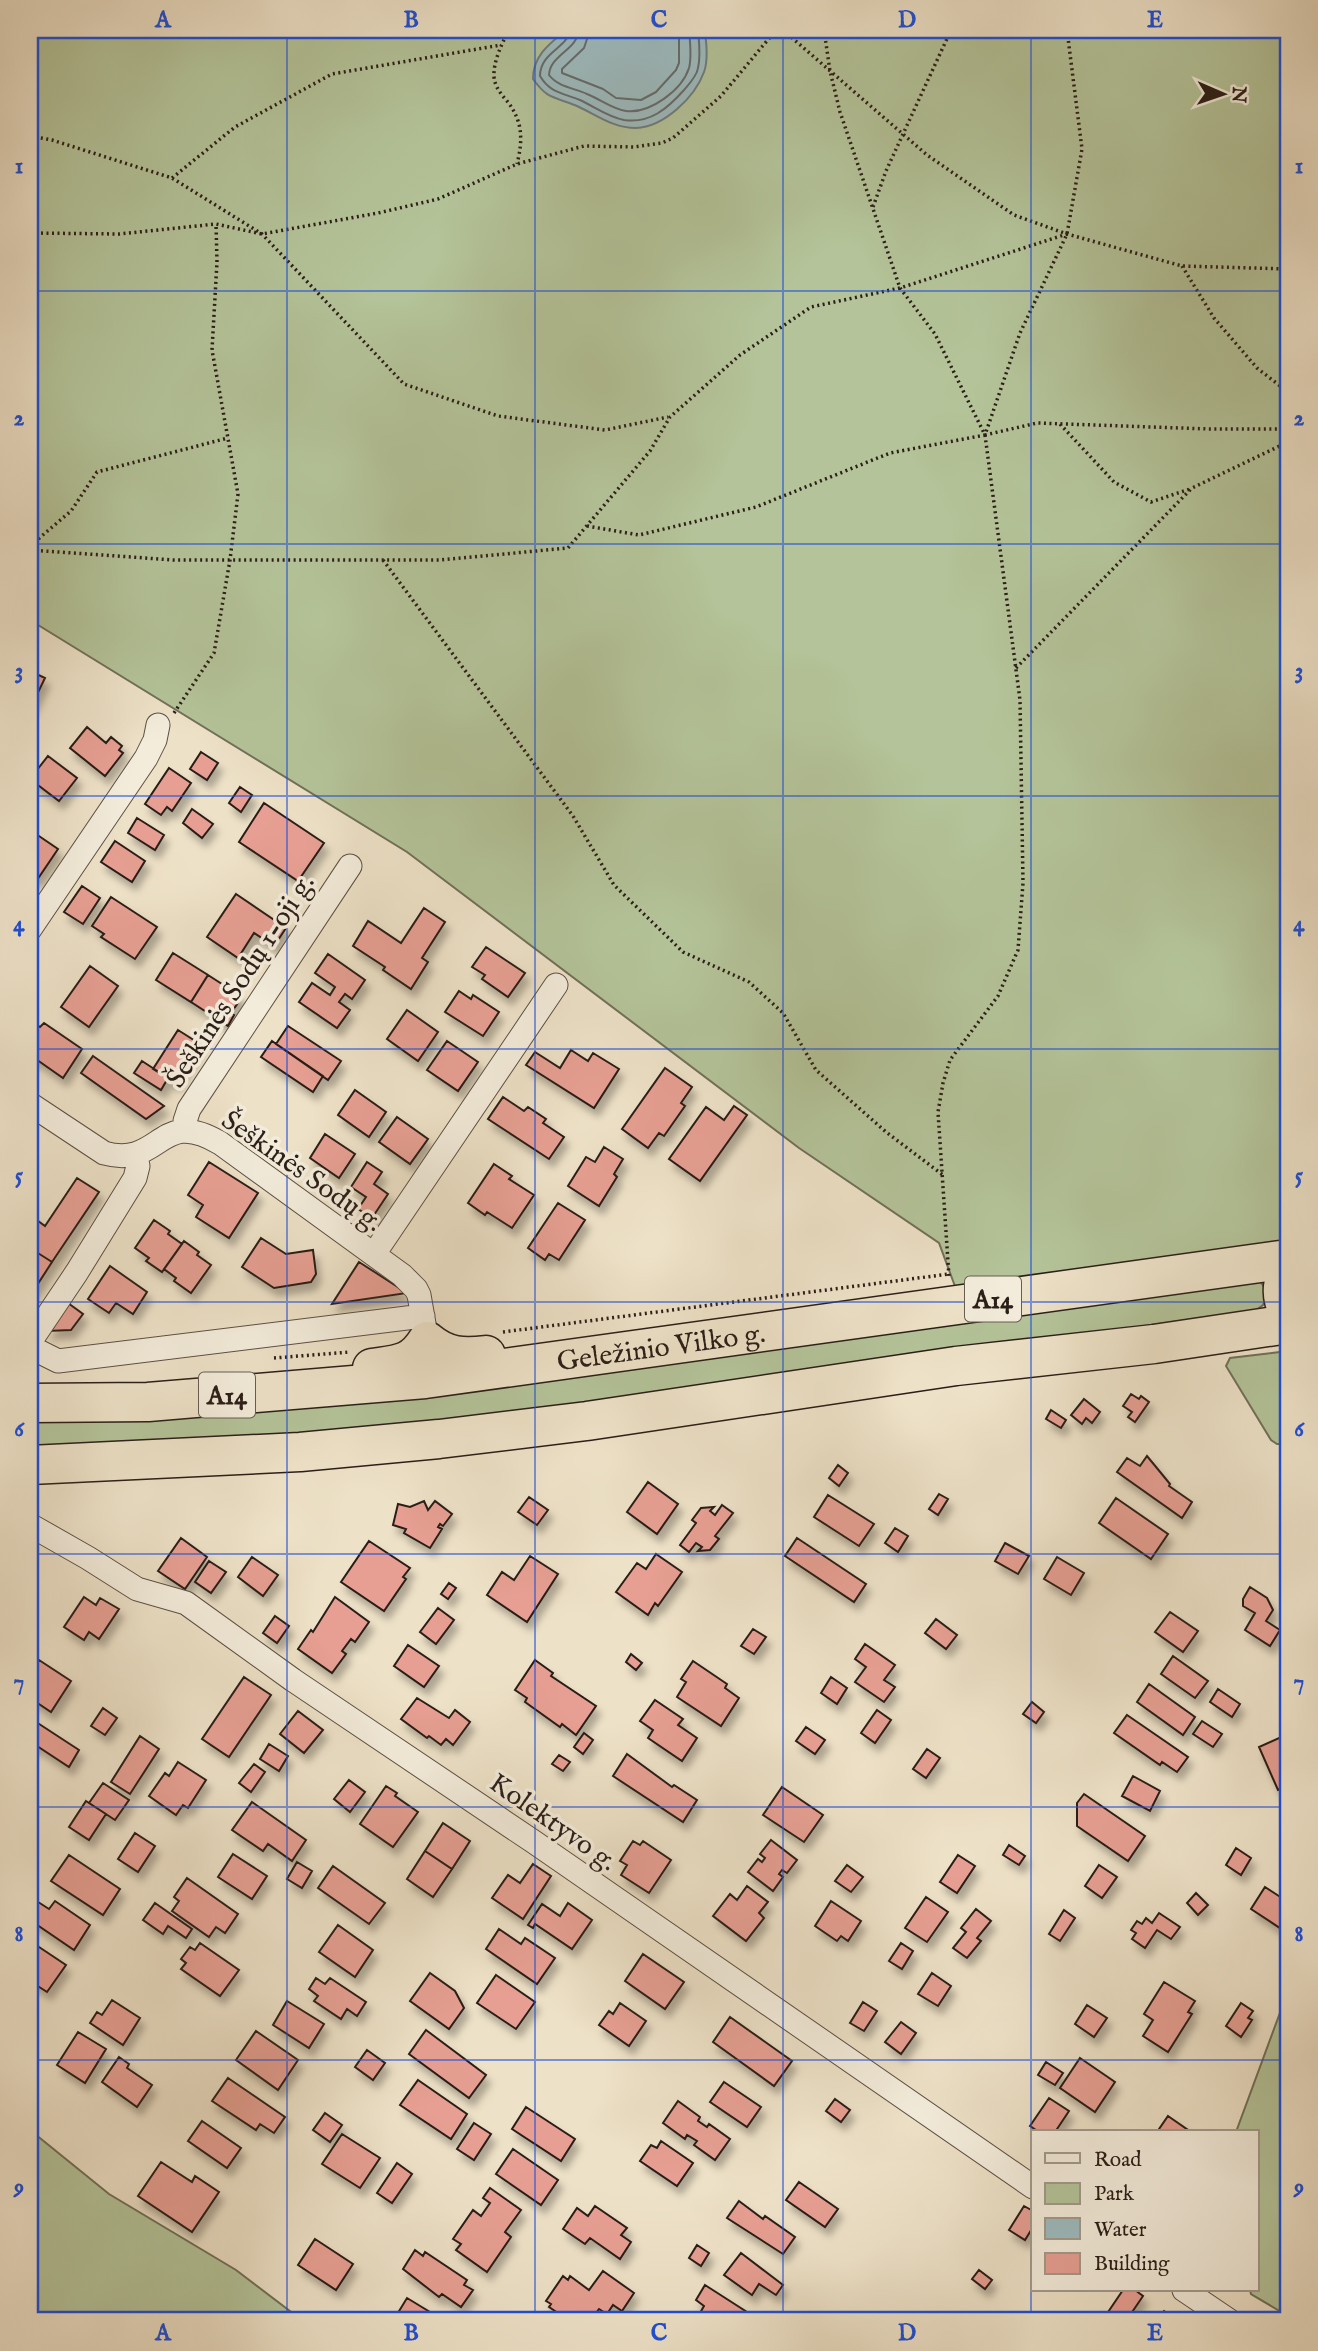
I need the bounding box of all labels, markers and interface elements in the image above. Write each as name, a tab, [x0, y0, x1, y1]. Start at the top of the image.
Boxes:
text: A	[154, 6, 172, 35]
text: B	[403, 6, 419, 35]
text: C	[651, 6, 668, 35]
text: D	[898, 6, 916, 35]
text: E	[1147, 6, 1163, 35]
north arrow	[1188, 60, 1258, 130]
text: N	[1226, 85, 1250, 104]
text: 1	[15, 152, 23, 181]
text: 1	[1295, 152, 1303, 181]
text: 2	[14, 404, 25, 433]
text: 2	[1294, 404, 1305, 433]
text: 3	[15, 657, 23, 686]
text: 3	[1295, 657, 1303, 686]
street label: Šeškinės Sodų 1-oji g.	[159, 868, 323, 1095]
text: 4	[13, 910, 25, 939]
text: 4	[1293, 910, 1305, 939]
street label: Šeškinės Sodų g.	[214, 1103, 389, 1241]
text: 5	[15, 1162, 24, 1191]
text: 5	[1295, 1162, 1304, 1191]
road number: A14	[965, 1276, 1021, 1322]
street label: Geležinio Vilko g.	[555, 1317, 768, 1380]
road number: A14	[199, 1372, 255, 1418]
text: 6	[14, 1415, 25, 1444]
text: 6	[1294, 1415, 1305, 1444]
text: 7	[14, 1668, 24, 1697]
text: 7	[1294, 1668, 1304, 1697]
street label: Kolektyvo g.	[482, 1766, 623, 1880]
text: 8	[14, 1920, 24, 1949]
text: 8	[1294, 1920, 1304, 1949]
legend	[1031, 2130, 1258, 2292]
text: Road	[1094, 2147, 1142, 2174]
text: 9	[13, 2173, 24, 2202]
text: 9	[1293, 2173, 1304, 2202]
text: Park	[1094, 2181, 1135, 2208]
text: Water	[1094, 2217, 1147, 2244]
text: Building	[1094, 2251, 1170, 2278]
text: A	[154, 2319, 172, 2348]
text: B	[403, 2319, 419, 2348]
text: C	[651, 2319, 668, 2348]
text: D	[898, 2319, 916, 2348]
text: E	[1147, 2319, 1163, 2348]

